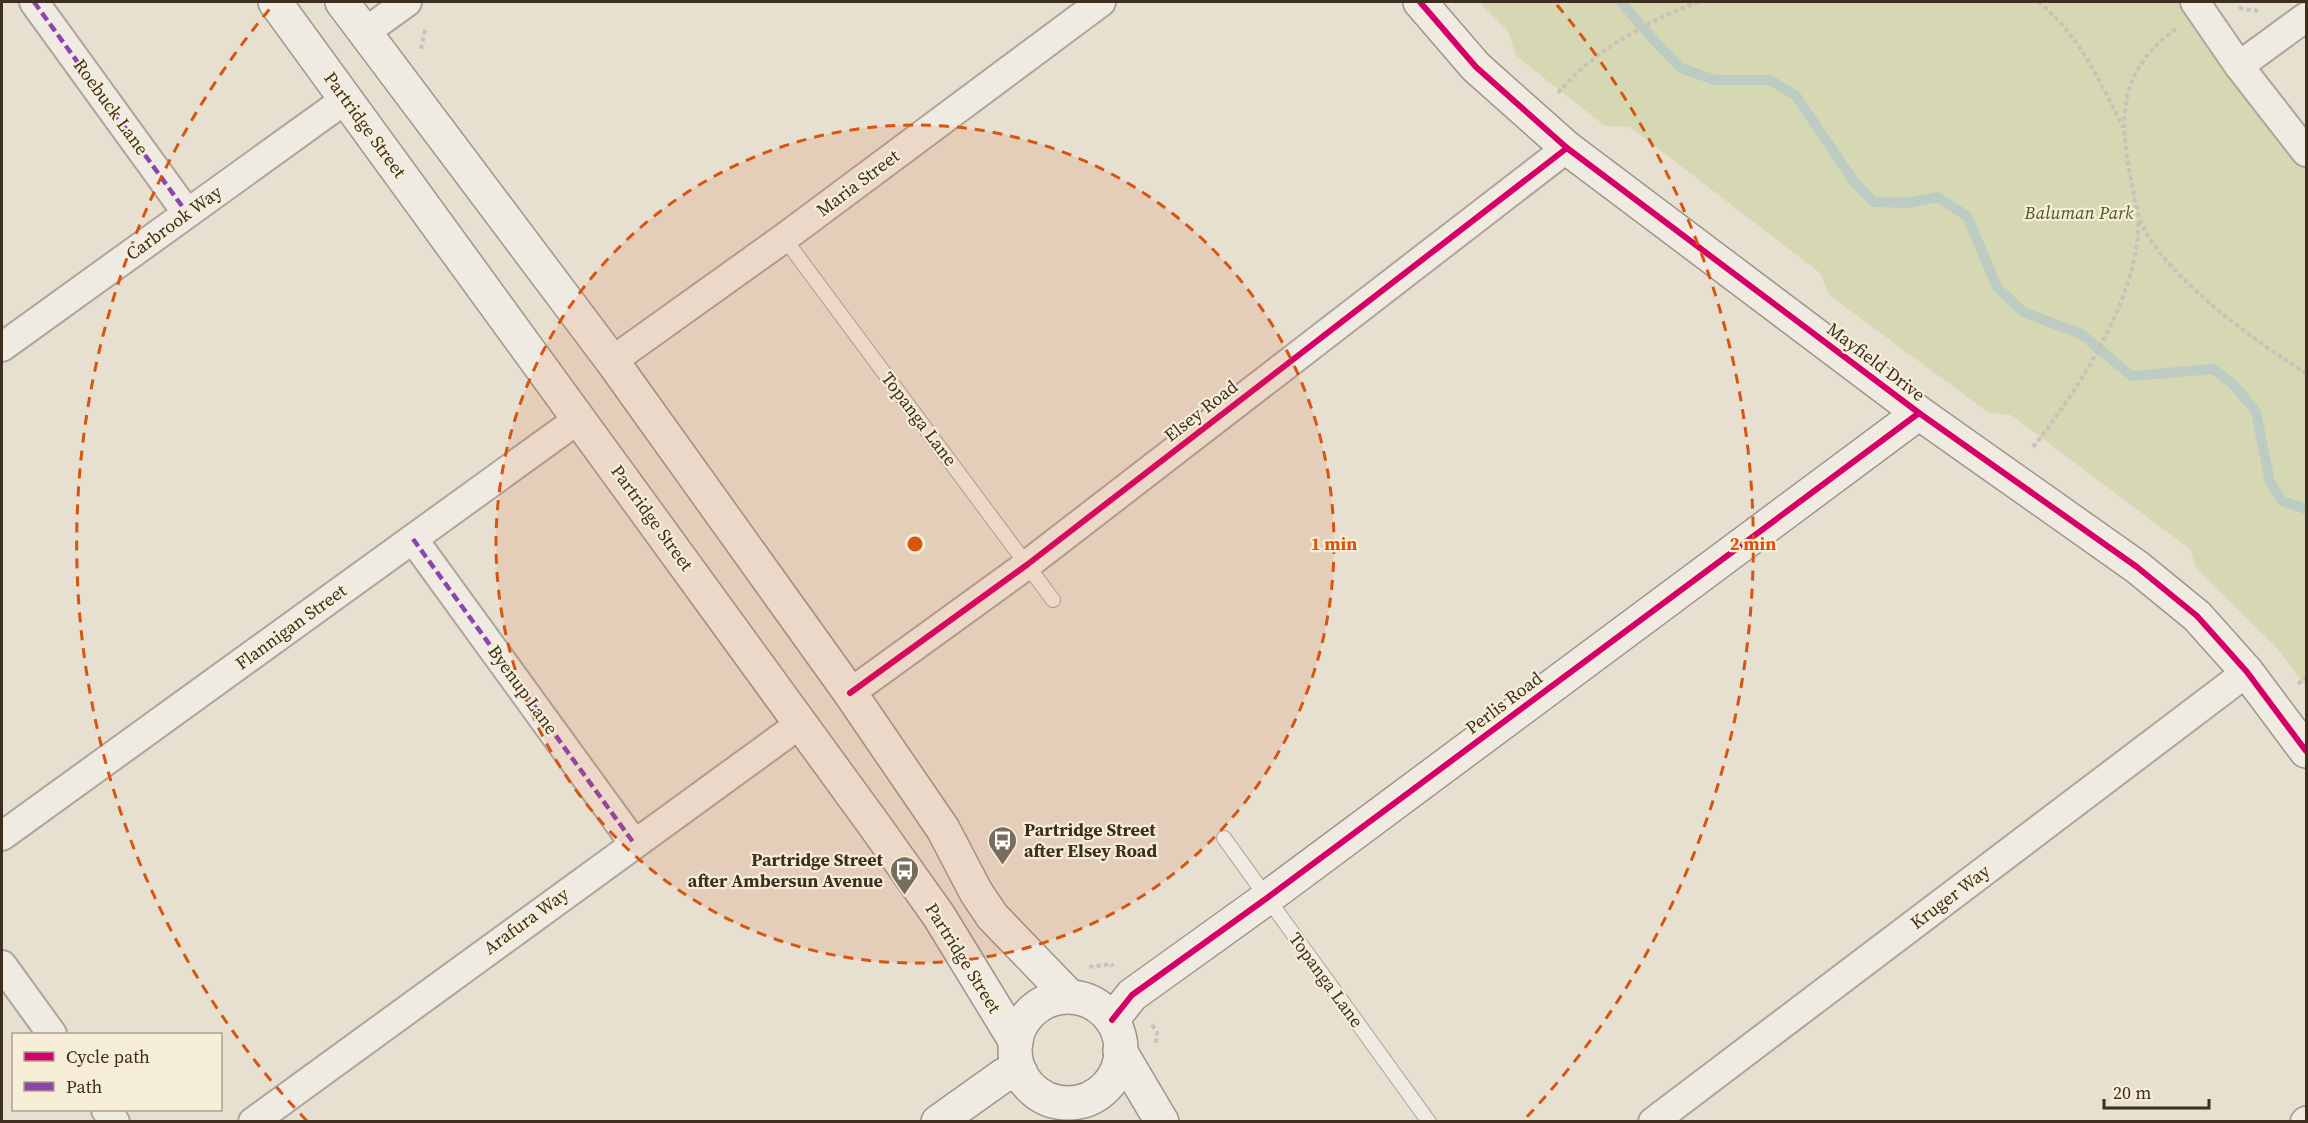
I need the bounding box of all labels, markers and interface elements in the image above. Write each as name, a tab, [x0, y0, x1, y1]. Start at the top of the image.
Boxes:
street label: Roebuck Lane	[68, 53, 155, 160]
street label: Partridge Street	[318, 67, 412, 183]
street label: Maria Street	[811, 143, 904, 222]
street label: Carbrook Way	[121, 179, 227, 266]
park label: Baluman Park	[2024, 200, 2134, 225]
street label: Mayfield Drive	[1822, 316, 1931, 407]
street label: Topanga Lane	[876, 366, 963, 471]
street label: Elsey Road	[1159, 374, 1243, 447]
street label: Partridge Street	[605, 460, 699, 576]
text: 1 min	[1311, 531, 1357, 556]
text: 2 min	[1730, 531, 1776, 556]
centre of rings	[905, 534, 925, 554]
street label: Flannigan Street	[230, 578, 351, 675]
street label: Byenup Lane	[482, 640, 564, 739]
street label: Perlis Road	[1460, 665, 1547, 740]
place label: Partridge Street after Elsey Road	[1024, 817, 1157, 863]
bus stop icon: Partridge Street after Elsey Road	[987, 824, 1019, 866]
place label: Partridge Street after Ambersun Avenue	[688, 847, 884, 893]
bus stop icon: Partridge Street after Ambersun Avenue	[888, 854, 920, 896]
street label: Kruger Way	[1905, 858, 1995, 935]
street label: Arafura Way	[478, 881, 574, 960]
street label: Partridge Street	[920, 898, 1007, 1018]
street label: Topanga Lane	[1283, 927, 1369, 1032]
legend	[12, 1033, 222, 1111]
text: Cycle path	[66, 1044, 150, 1069]
scale bar	[2104, 1072, 2209, 1110]
text: Path	[66, 1074, 103, 1099]
text: 20 m	[2113, 1080, 2151, 1105]

